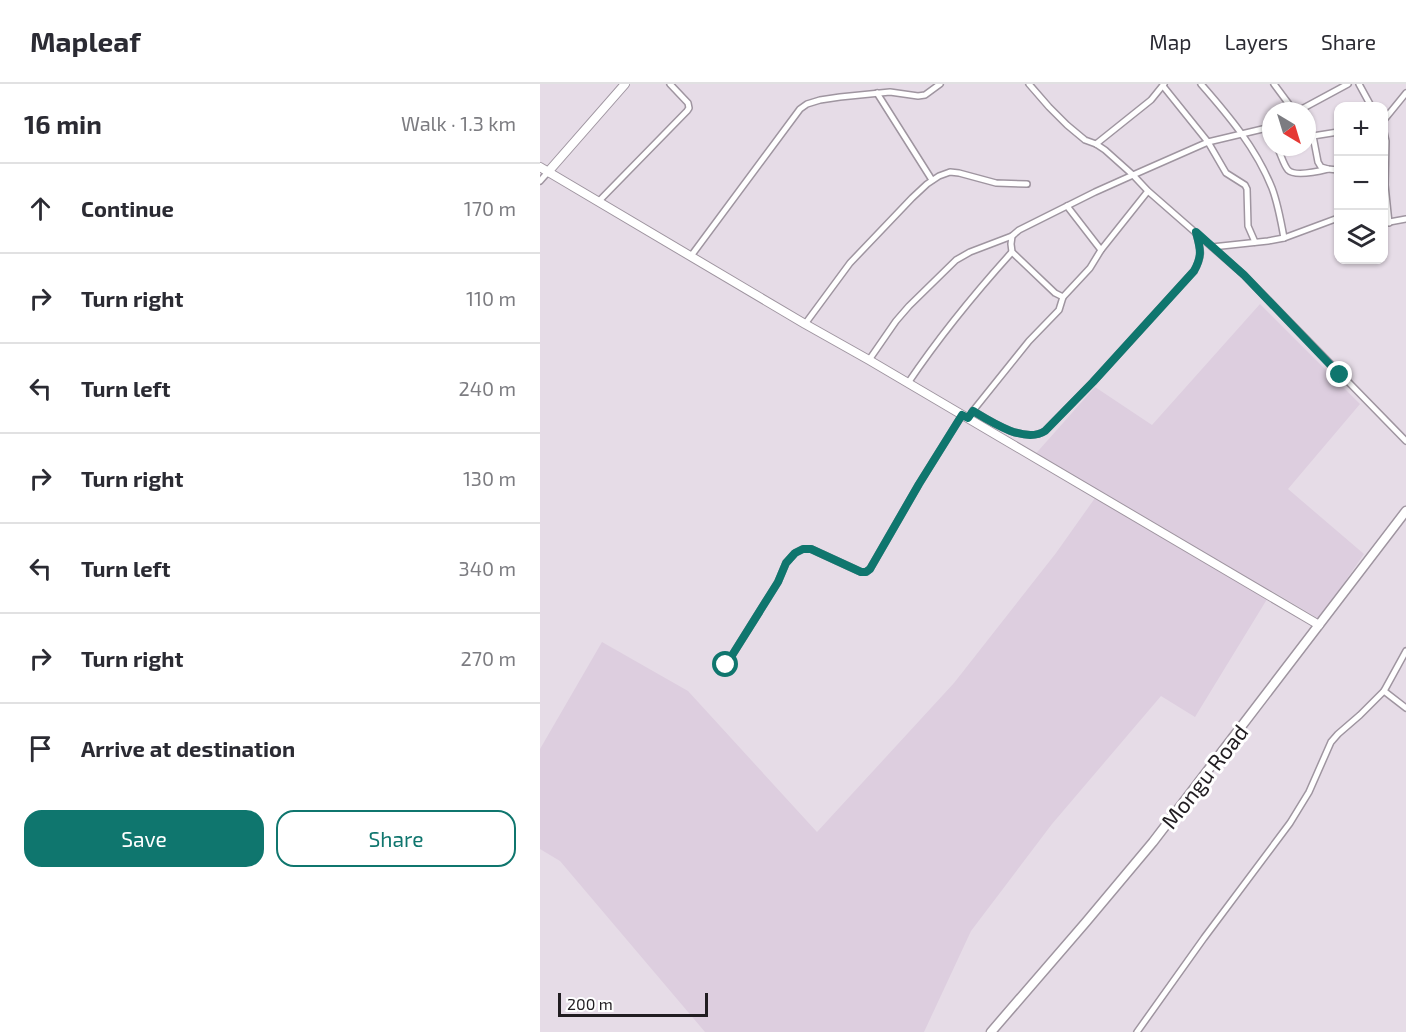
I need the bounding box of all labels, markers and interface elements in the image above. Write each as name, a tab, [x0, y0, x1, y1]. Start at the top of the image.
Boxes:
text: Mapleaf	[30, 24, 141, 58]
text: Map	[1149, 29, 1191, 54]
text: Layers	[1224, 29, 1288, 54]
text: Share	[1321, 29, 1376, 54]
north arrow	[1262, 102, 1316, 156]
map controls	[1334, 102, 1388, 264]
button: +	[1334, 102, 1388, 156]
text: 16 min	[24, 108, 102, 139]
text: Walk · 1.3 km	[401, 111, 516, 135]
button: −	[1334, 156, 1388, 210]
icon: ahead	[24, 192, 57, 225]
text: Continue	[81, 195, 174, 221]
text: 170 m	[464, 196, 516, 220]
button: layers	[1334, 210, 1388, 264]
icon: right	[24, 282, 57, 315]
text: Turn right	[81, 285, 183, 311]
text: 110 m	[466, 286, 516, 310]
route end	[1326, 361, 1352, 387]
icon: left	[24, 372, 57, 405]
text: Turn left	[81, 375, 170, 401]
text: 240 m	[458, 376, 516, 400]
icon: right	[24, 462, 57, 495]
text: Turn right	[81, 465, 183, 491]
text: 130 m	[463, 466, 516, 490]
icon: left	[24, 552, 57, 585]
text: Turn left	[81, 555, 170, 581]
text: 340 m	[459, 556, 516, 580]
icon: right	[24, 642, 57, 675]
text: Turn right	[81, 645, 183, 671]
text: 270 m	[460, 646, 516, 670]
route start	[712, 651, 738, 677]
street label: Mongu Road	[1155, 719, 1253, 833]
icon: arrive	[24, 732, 57, 765]
text: Arrive at destination	[81, 735, 295, 761]
button: Save	[24, 810, 264, 867]
button: Share	[276, 810, 516, 867]
scale bar	[558, 990, 708, 1018]
text: 200 m	[567, 994, 613, 1013]

